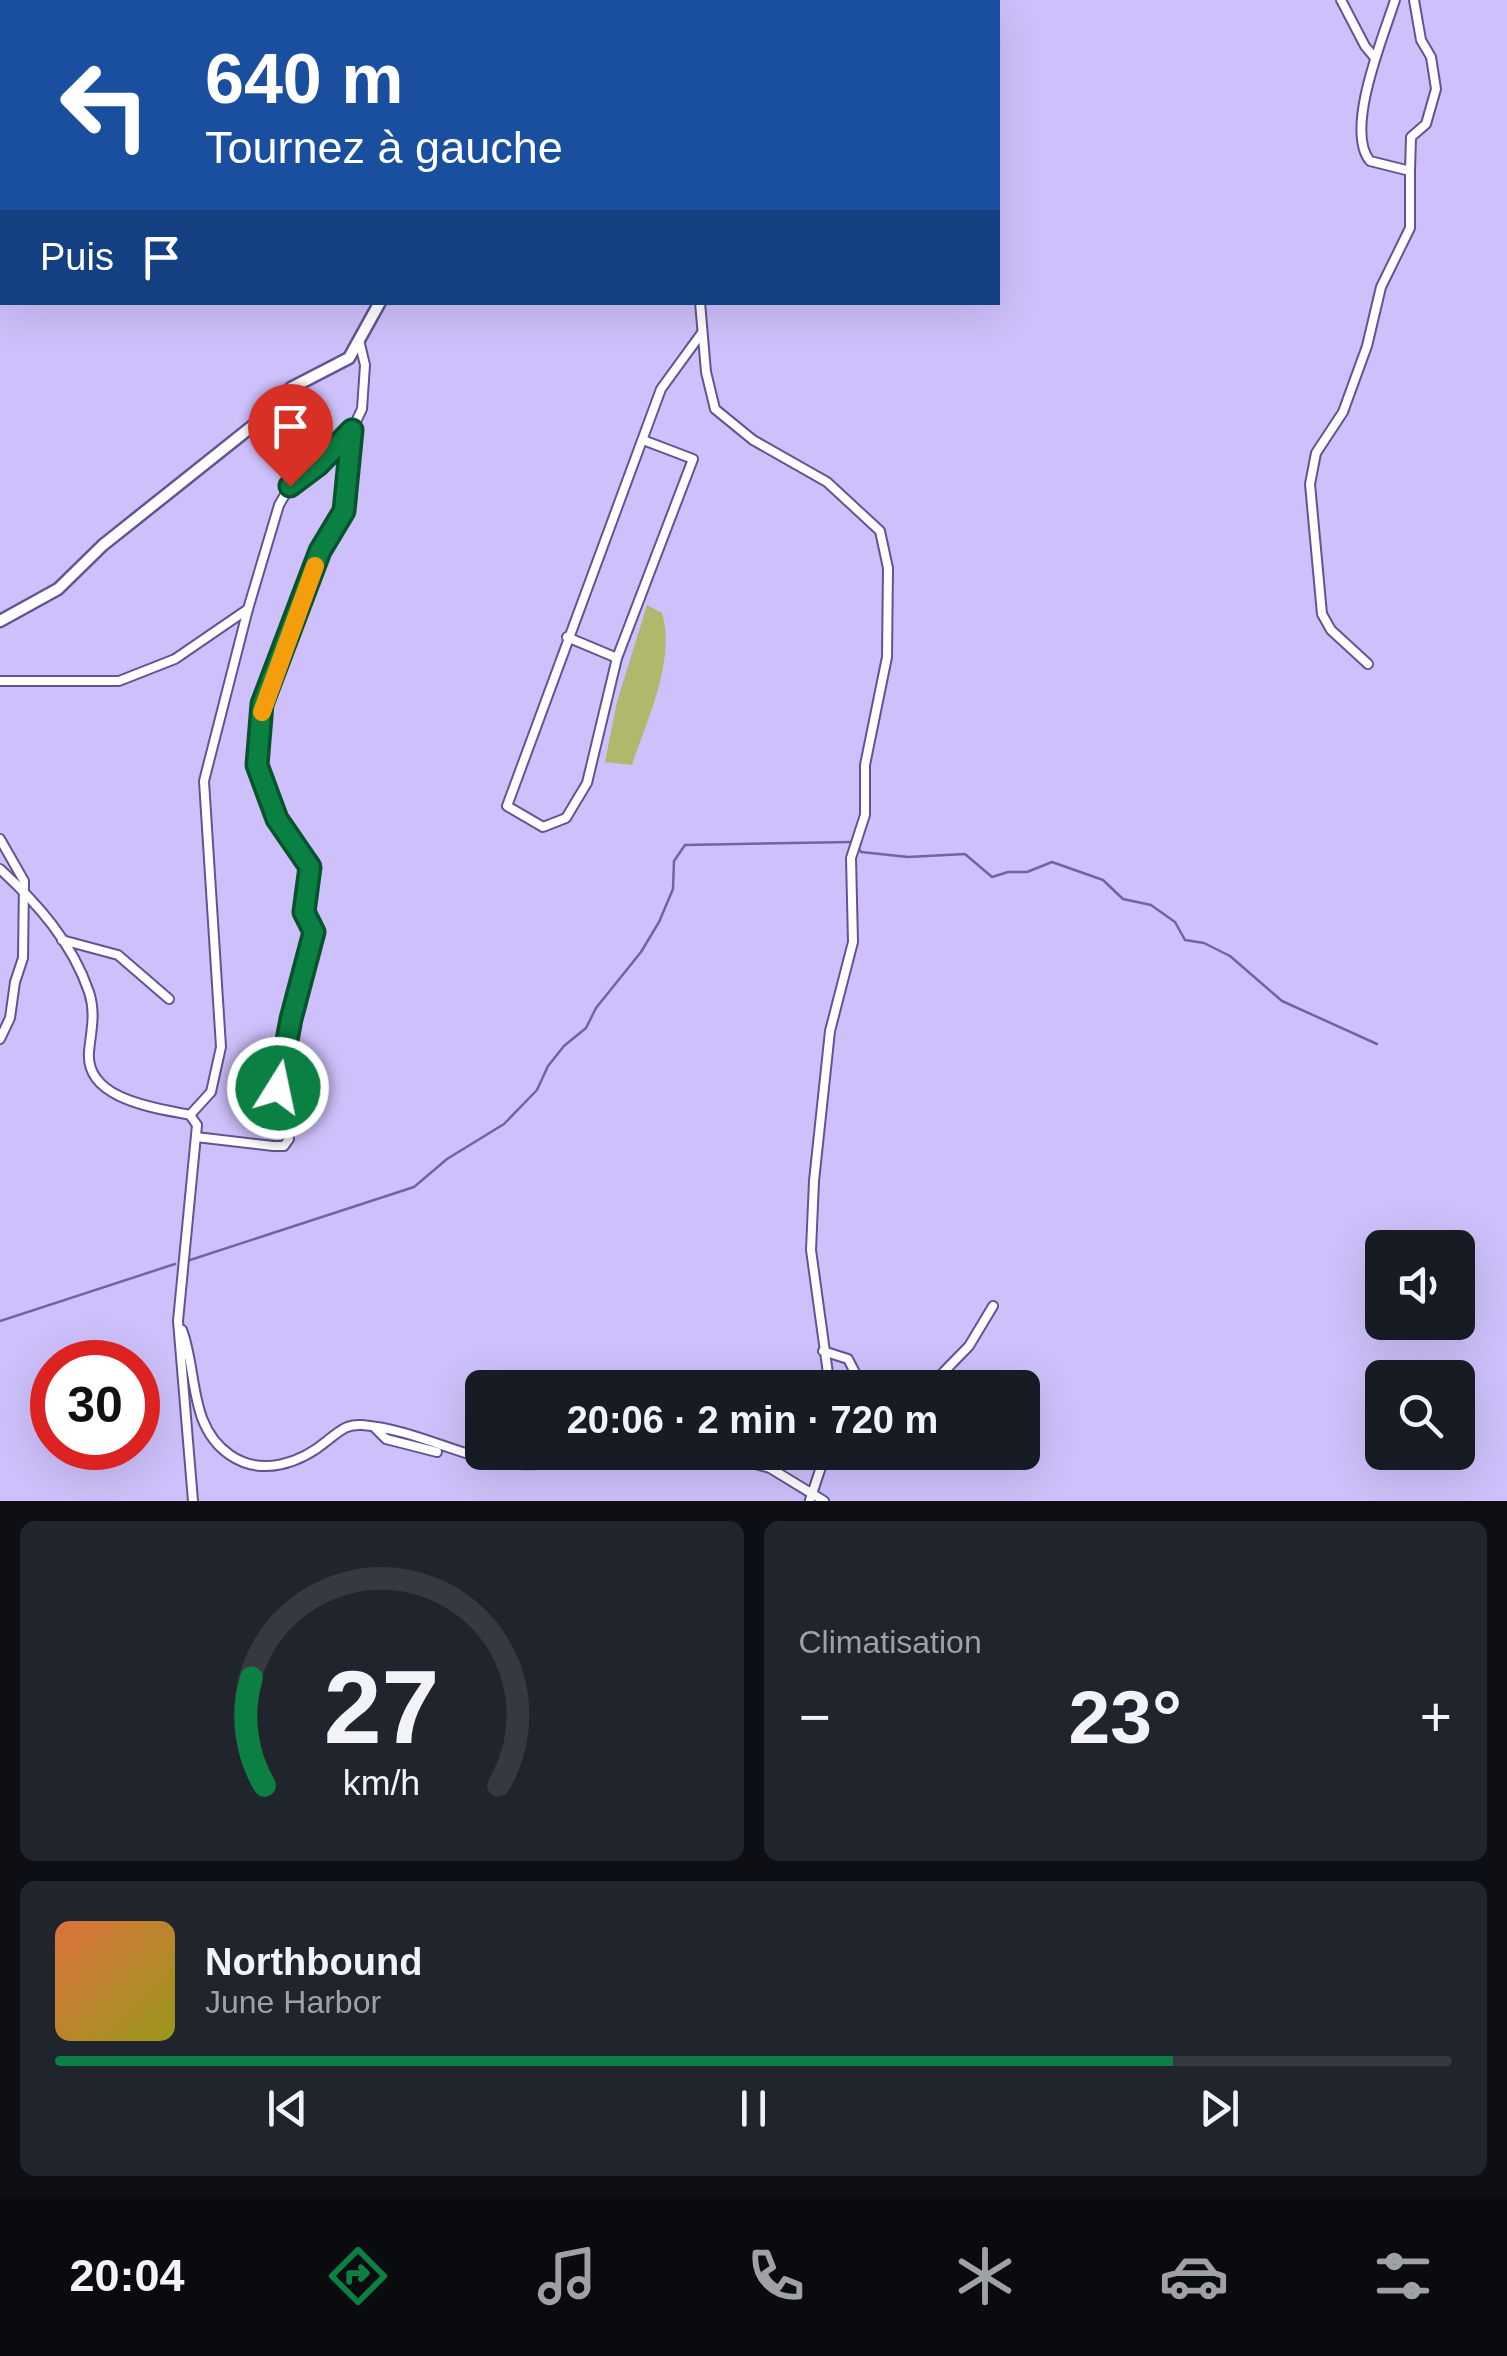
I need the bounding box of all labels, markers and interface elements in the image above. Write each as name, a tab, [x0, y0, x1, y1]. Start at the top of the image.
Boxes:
icon: left	[40, 40, 170, 170]
text: 640 m	[205, 40, 403, 118]
text: Tournez à gauche	[205, 122, 563, 173]
icon: arrive	[134, 230, 189, 285]
text: Puis	[40, 236, 114, 278]
pin	[248, 384, 333, 487]
icon: arrive	[263, 399, 318, 454]
position arrow	[226, 1036, 330, 1140]
map controls	[1365, 1230, 1475, 1470]
button: sound	[1365, 1230, 1475, 1340]
speed limit sign: 30	[30, 1340, 160, 1470]
button: search	[1365, 1360, 1475, 1470]
text: 20:06 · 2 min · 720 m	[567, 1399, 938, 1441]
text: Climatisation	[799, 1624, 982, 1660]
text: 27	[324, 1649, 440, 1765]
text: 23°	[1069, 1675, 1182, 1759]
text: −	[799, 1686, 831, 1748]
text: +	[1420, 1686, 1452, 1748]
text: km/h	[343, 1763, 420, 1803]
text: Northbound	[205, 1941, 422, 1983]
text: June Harbor	[205, 1984, 381, 2020]
icon: previous	[260, 2081, 315, 2136]
icon: pause	[726, 2081, 781, 2136]
icon: next	[1192, 2081, 1247, 2136]
icon: directions	[323, 2241, 393, 2311]
icon: music	[532, 2241, 602, 2311]
icon: phone	[741, 2241, 811, 2311]
icon: climate	[950, 2241, 1020, 2311]
icon: car	[1159, 2241, 1229, 2311]
icon: filters	[1368, 2241, 1438, 2311]
text: 20:04	[69, 2250, 185, 2301]

